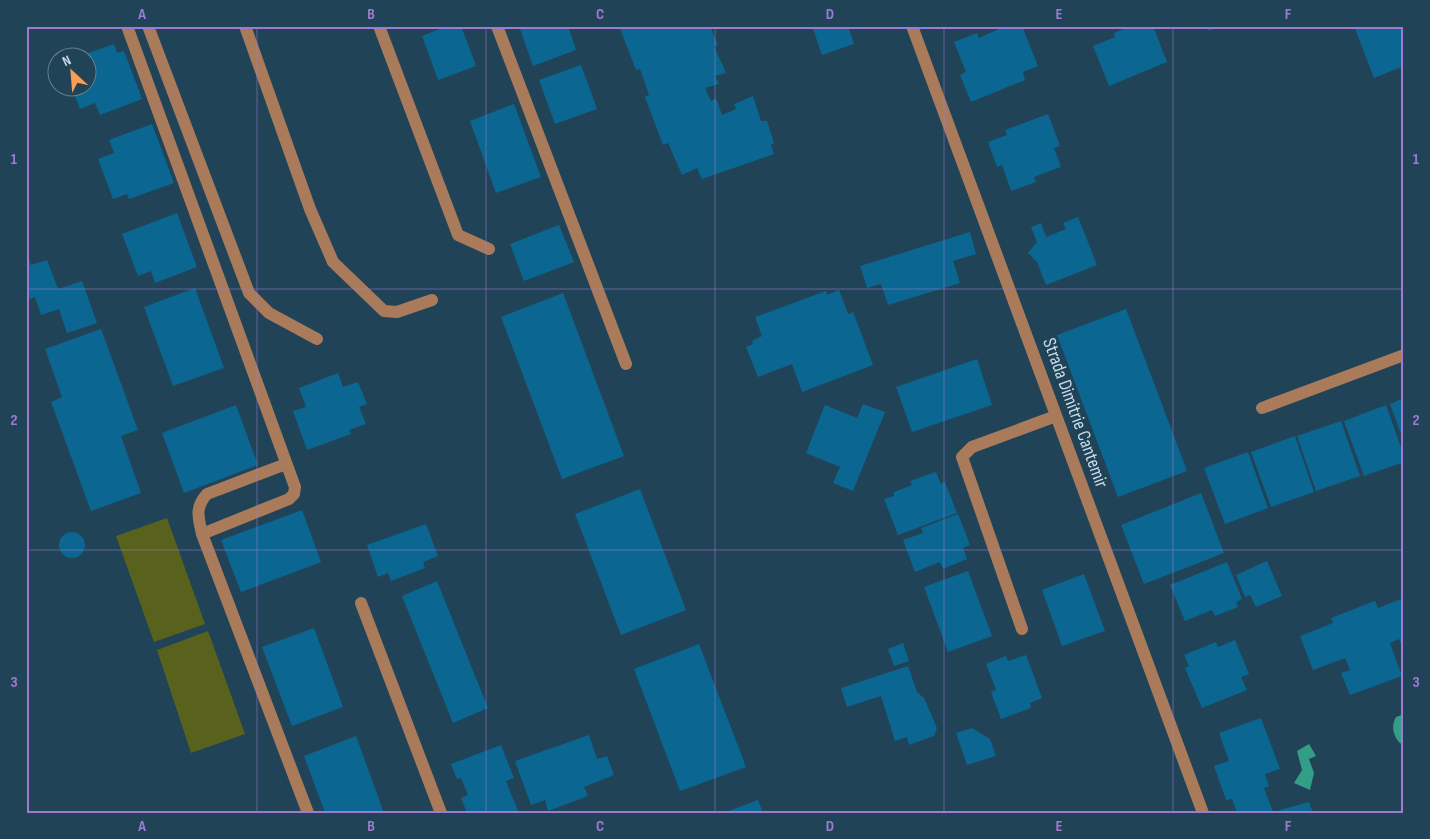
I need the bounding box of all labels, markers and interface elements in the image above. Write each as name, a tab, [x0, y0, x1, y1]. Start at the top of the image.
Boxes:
text: A	[137, 5, 146, 24]
text: B	[367, 5, 375, 24]
text: C	[596, 5, 604, 24]
text: D	[826, 5, 834, 24]
text: E	[1056, 5, 1063, 24]
text: F	[1285, 5, 1292, 24]
north arrow	[48, 48, 98, 98]
text: N	[59, 51, 74, 70]
text: 1	[11, 150, 18, 169]
text: 1	[1413, 150, 1420, 169]
street label: Strada Dimitrie Cantemir	[1037, 335, 1113, 492]
text: 2	[10, 411, 18, 430]
text: 2	[1412, 411, 1420, 430]
text: 3	[10, 673, 18, 692]
text: 3	[1412, 673, 1420, 692]
text: A	[137, 817, 146, 836]
text: B	[367, 817, 375, 836]
text: C	[596, 817, 604, 836]
text: D	[826, 817, 834, 836]
text: E	[1056, 817, 1063, 836]
text: F	[1285, 817, 1292, 836]

